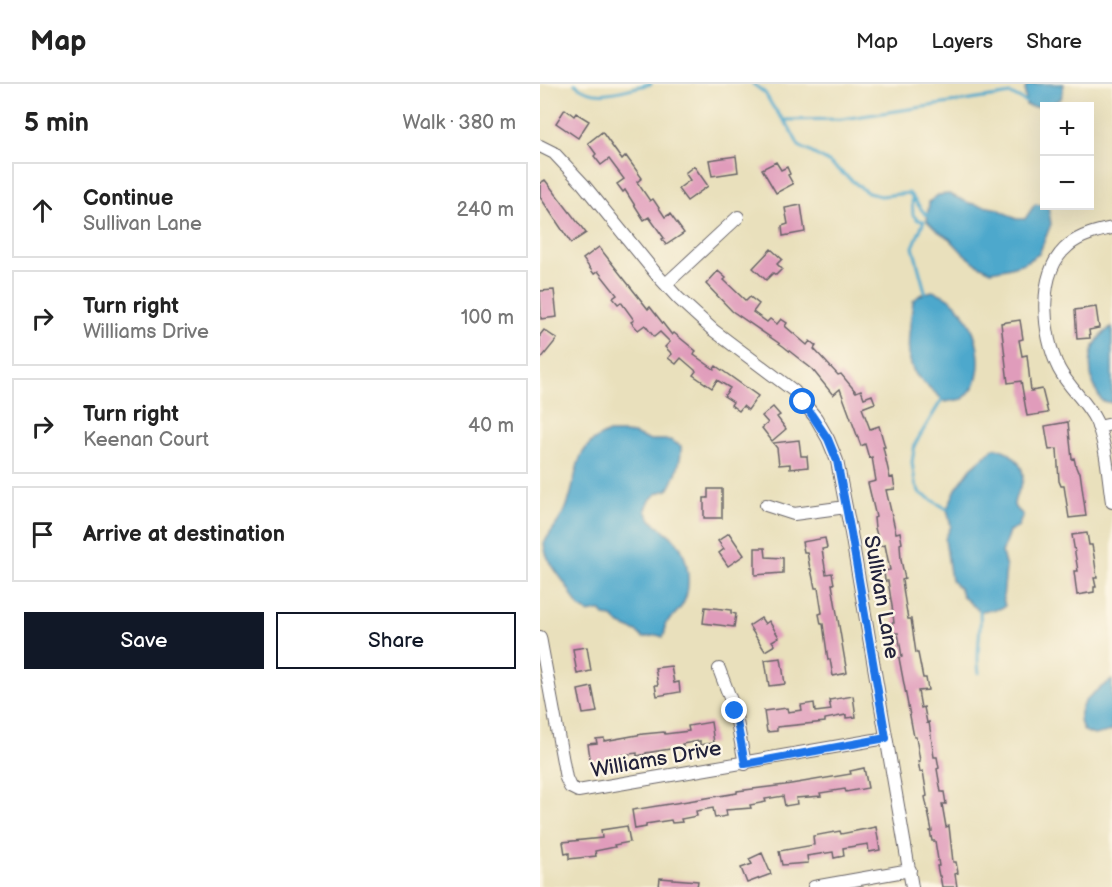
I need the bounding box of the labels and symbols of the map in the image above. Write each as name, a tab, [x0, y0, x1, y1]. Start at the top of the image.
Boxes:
route start	[789, 388, 815, 414]
street label: Sullivan Lane	[858, 533, 905, 661]
route end	[721, 697, 747, 723]
street label: Williams Drive	[589, 736, 723, 783]

